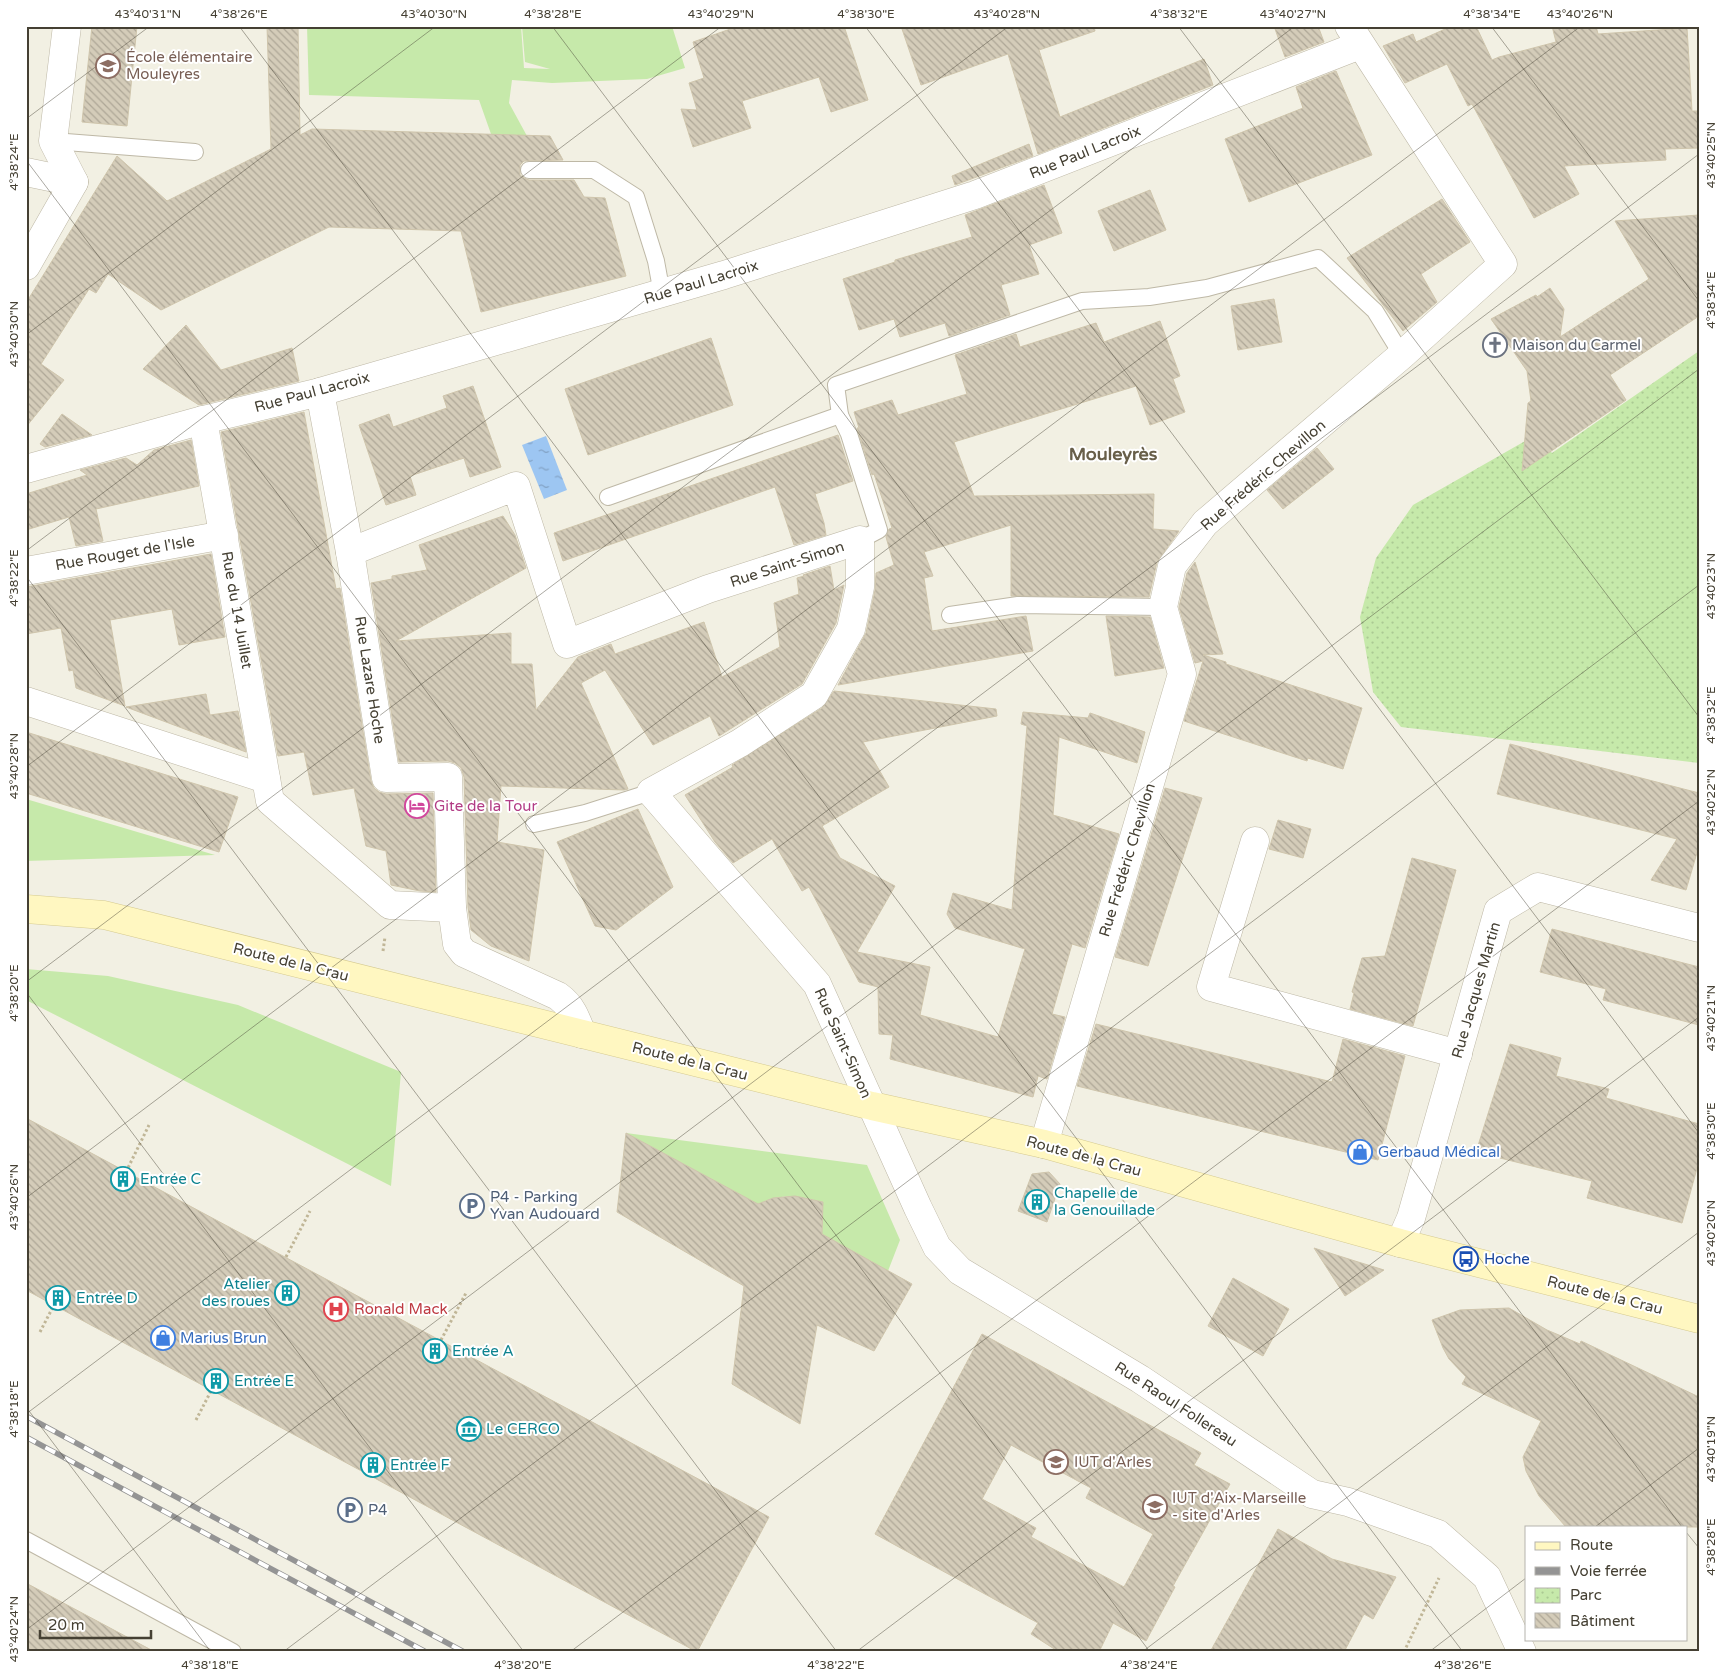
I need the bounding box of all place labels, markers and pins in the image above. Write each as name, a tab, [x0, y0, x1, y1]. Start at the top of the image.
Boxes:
place label: École élémentaire Mouleyres	[126, 48, 252, 83]
school or university icon: École élémentaire Mouleyres	[95, 53, 121, 79]
church icon: Maison du Carmel	[1482, 332, 1508, 358]
place label: Maison du Carmel	[1512, 336, 1641, 354]
hotel icon: Gite de la Tour	[404, 793, 430, 819]
place label: Gite de la Tour	[434, 797, 537, 815]
shop icon: Gerbaud Médical	[1347, 1139, 1373, 1165]
place label: Gerbaud Médical	[1378, 1143, 1500, 1161]
building icon: Entrée C	[110, 1166, 136, 1192]
place label: Entrée C	[140, 1170, 201, 1188]
place label: Chapelle de la Genouillade	[1054, 1184, 1155, 1219]
place label: P4 - Parking Yvan Audouard	[490, 1188, 600, 1223]
building icon: Chapelle de la Genouillade	[1024, 1189, 1050, 1215]
parking icon: P4 - Parking Yvan Audouard	[459, 1193, 485, 1219]
bus stop icon: Hoche	[1453, 1246, 1479, 1272]
place label: Hoche	[1484, 1250, 1530, 1268]
place label: Atelier des roues	[201, 1275, 270, 1310]
building icon: Atelier des roues	[274, 1280, 300, 1306]
building icon: Entrée D	[45, 1285, 71, 1311]
place label: Entrée D	[76, 1289, 138, 1307]
hospital icon: Ronald Mack	[323, 1296, 349, 1322]
place label: Ronald Mack	[354, 1300, 448, 1318]
shop icon: Marius Brun	[150, 1325, 176, 1351]
place label: Marius Brun	[180, 1329, 267, 1347]
building icon: Entrée A	[422, 1338, 448, 1364]
place label: Entrée A	[452, 1342, 514, 1360]
building icon: Entrée E	[203, 1368, 229, 1394]
place label: Entrée E	[234, 1372, 294, 1390]
museum icon: Le CERCO	[456, 1416, 482, 1442]
place label: Le CERCO	[486, 1420, 560, 1438]
school or university icon: IUT d'Arles	[1043, 1449, 1069, 1475]
building icon: Entrée F	[360, 1452, 386, 1478]
place label: IUT d'Arles	[1074, 1453, 1152, 1471]
place label: Entrée F	[390, 1456, 450, 1474]
place label: IUT d'Aix-Marseille - site d'Arles	[1172, 1489, 1306, 1524]
school or university icon: IUT d'Aix-Marseille - site d'Arles	[1142, 1494, 1168, 1520]
parking icon: P4	[337, 1497, 363, 1523]
place label: P4	[368, 1501, 388, 1519]

